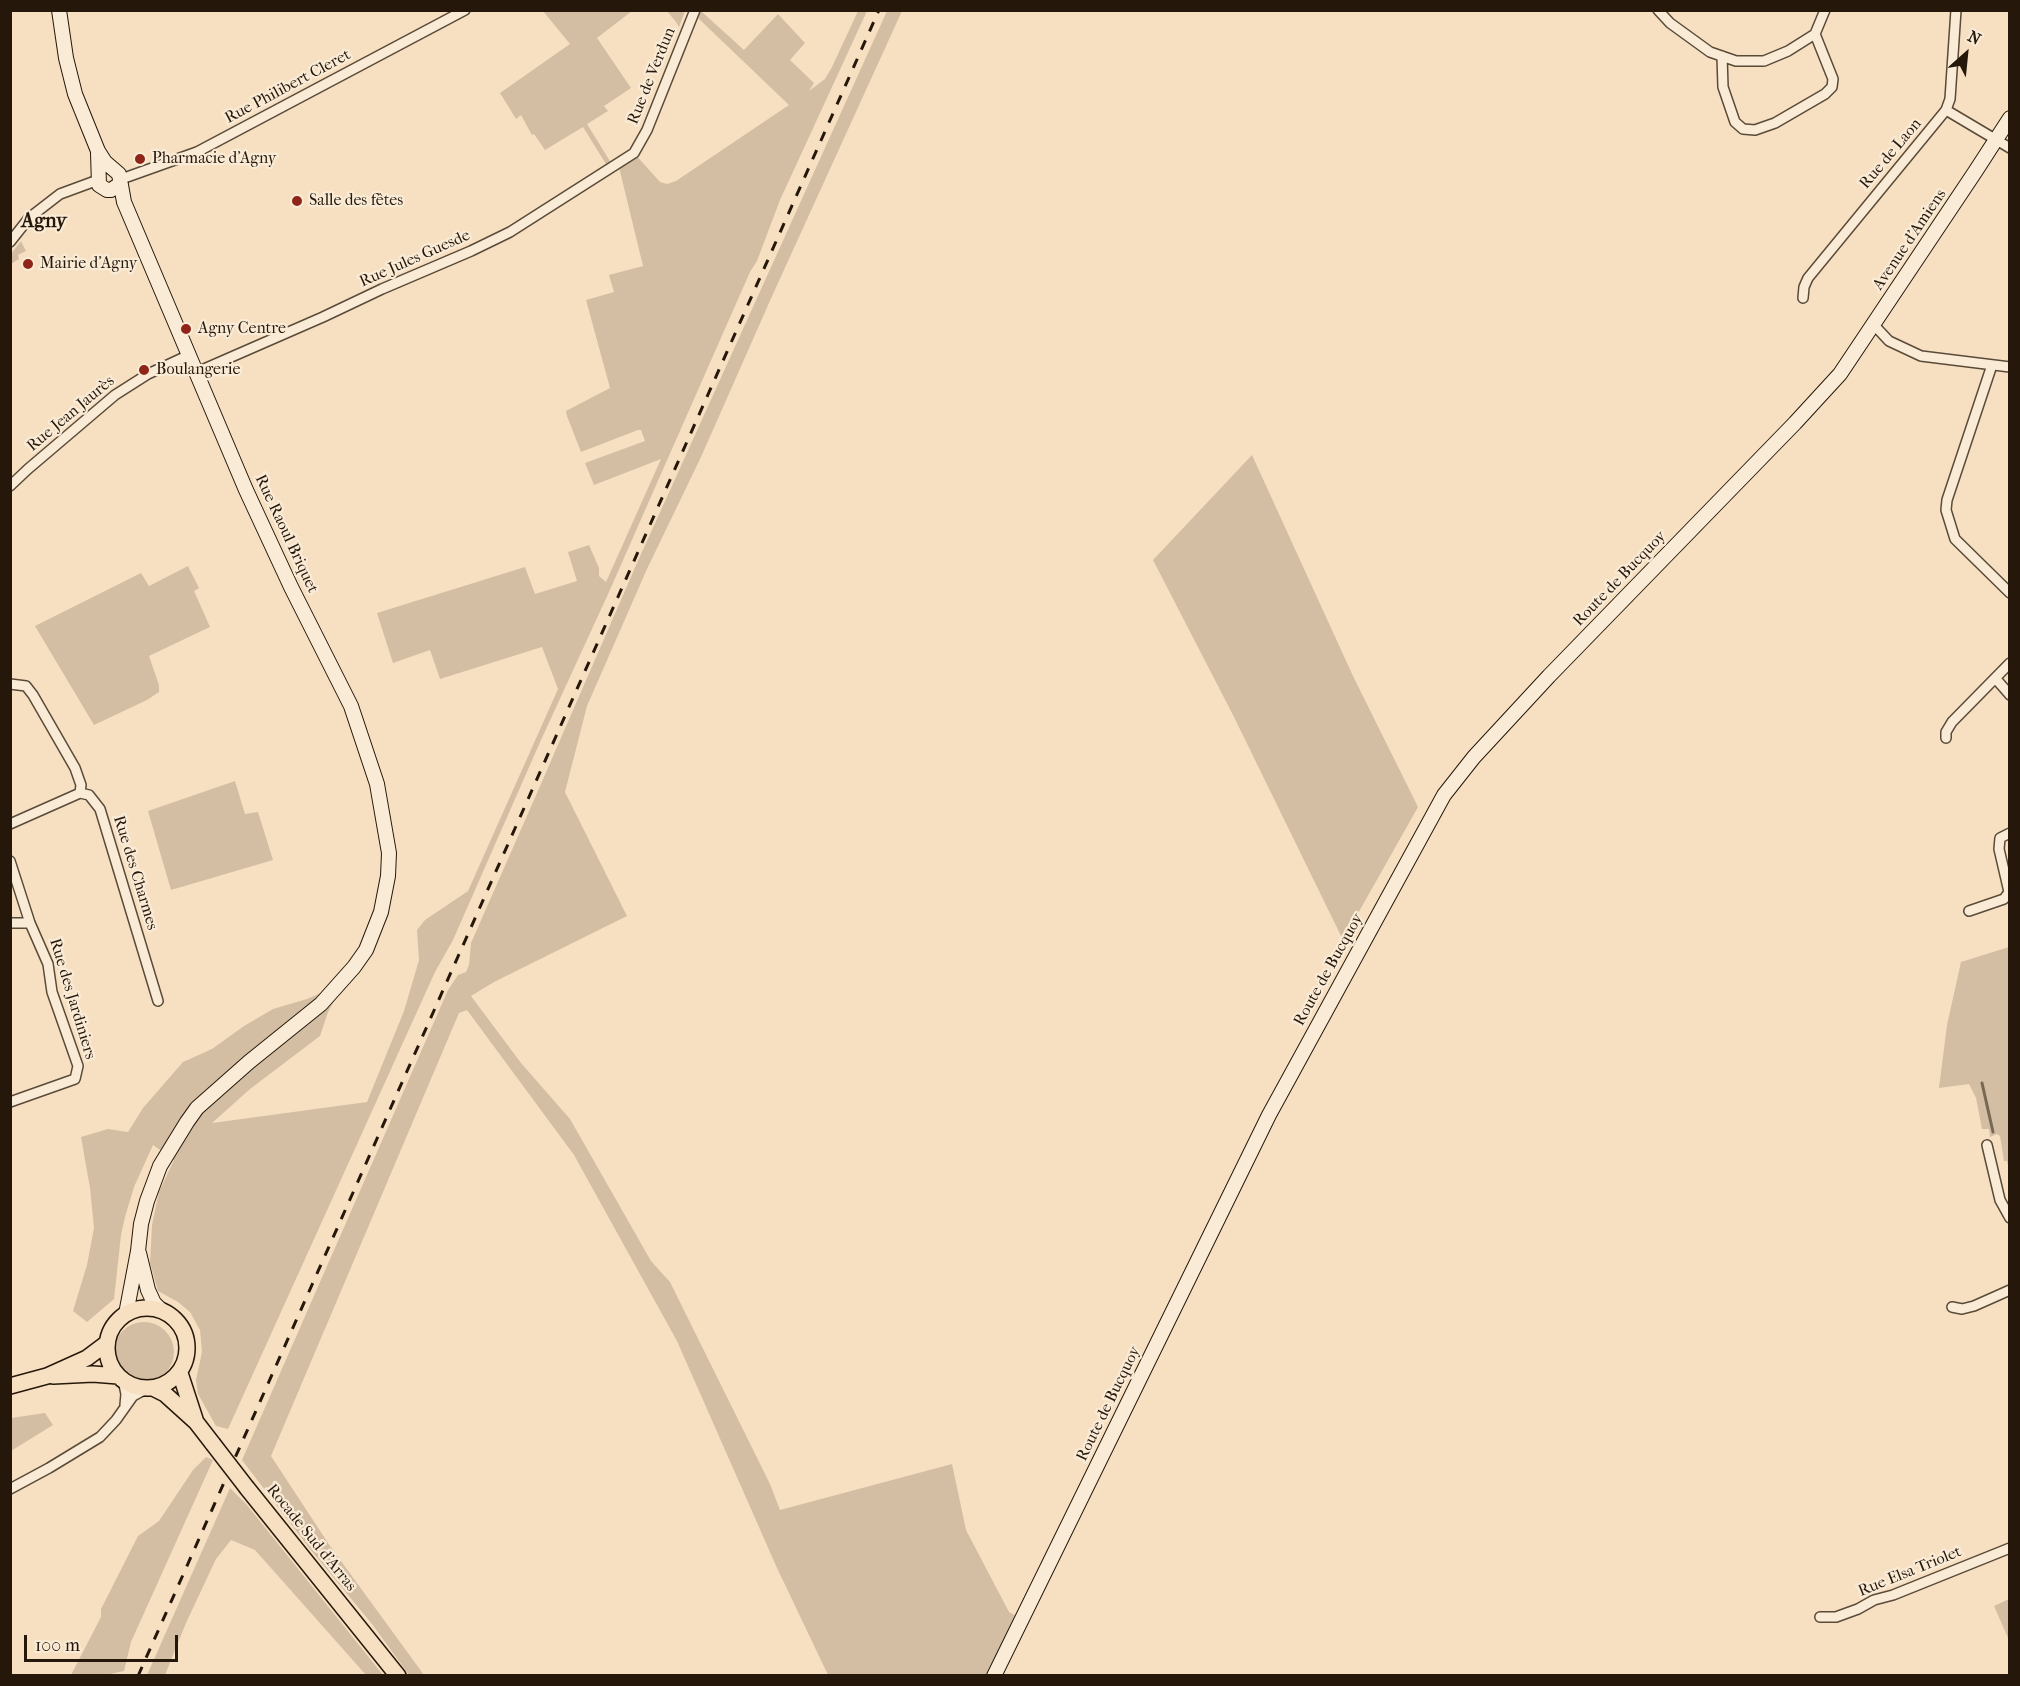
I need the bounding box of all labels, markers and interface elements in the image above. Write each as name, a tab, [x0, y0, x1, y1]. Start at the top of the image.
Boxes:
north arrow	[1936, 24, 1996, 84]
street label: Rue de Verdun	[624, 25, 680, 127]
text: N	[1965, 26, 1984, 49]
street label: Rue Philibert Cleret	[222, 46, 354, 128]
street label: Rue de Laon	[1856, 115, 1926, 193]
place label: Pharmacie d'Agny	[152, 149, 276, 169]
marker: Pharmacie d'Agny	[133, 152, 147, 166]
street label: Avenue d'Amiens	[1869, 186, 1951, 294]
place label: Salle des fêtes	[309, 191, 403, 211]
marker: Salle des fêtes	[290, 194, 304, 208]
district label: Agny	[21, 210, 67, 234]
street label: Rue Jules Guesde	[357, 226, 473, 292]
place label: Mairie d'Agny	[40, 254, 137, 274]
marker: Mairie d'Agny	[21, 257, 35, 271]
place label: Agny Centre	[198, 319, 286, 339]
marker: Agny Centre	[179, 322, 193, 336]
place label: Boulangerie	[156, 360, 240, 380]
marker: Boulangerie	[137, 363, 151, 377]
street label: Rue Jean Jaurès	[23, 372, 119, 456]
street label: Rue Raoul Briquet	[250, 472, 322, 596]
street label: Route de Bucquoy	[1570, 527, 1670, 631]
street label: Rue des Charmes	[108, 813, 162, 933]
street label: Route de Bucquoy	[1290, 911, 1368, 1029]
street label: Rue des Jardiniers	[45, 936, 99, 1062]
street label: Route de Bucquoy	[1073, 1343, 1145, 1465]
street label: Rocade Sud d'Arras	[262, 1481, 360, 1595]
street label: Rue Elsa Triolet	[1856, 1543, 1964, 1601]
scale bar	[27, 1623, 182, 1661]
text: 100 m	[35, 1635, 80, 1656]

